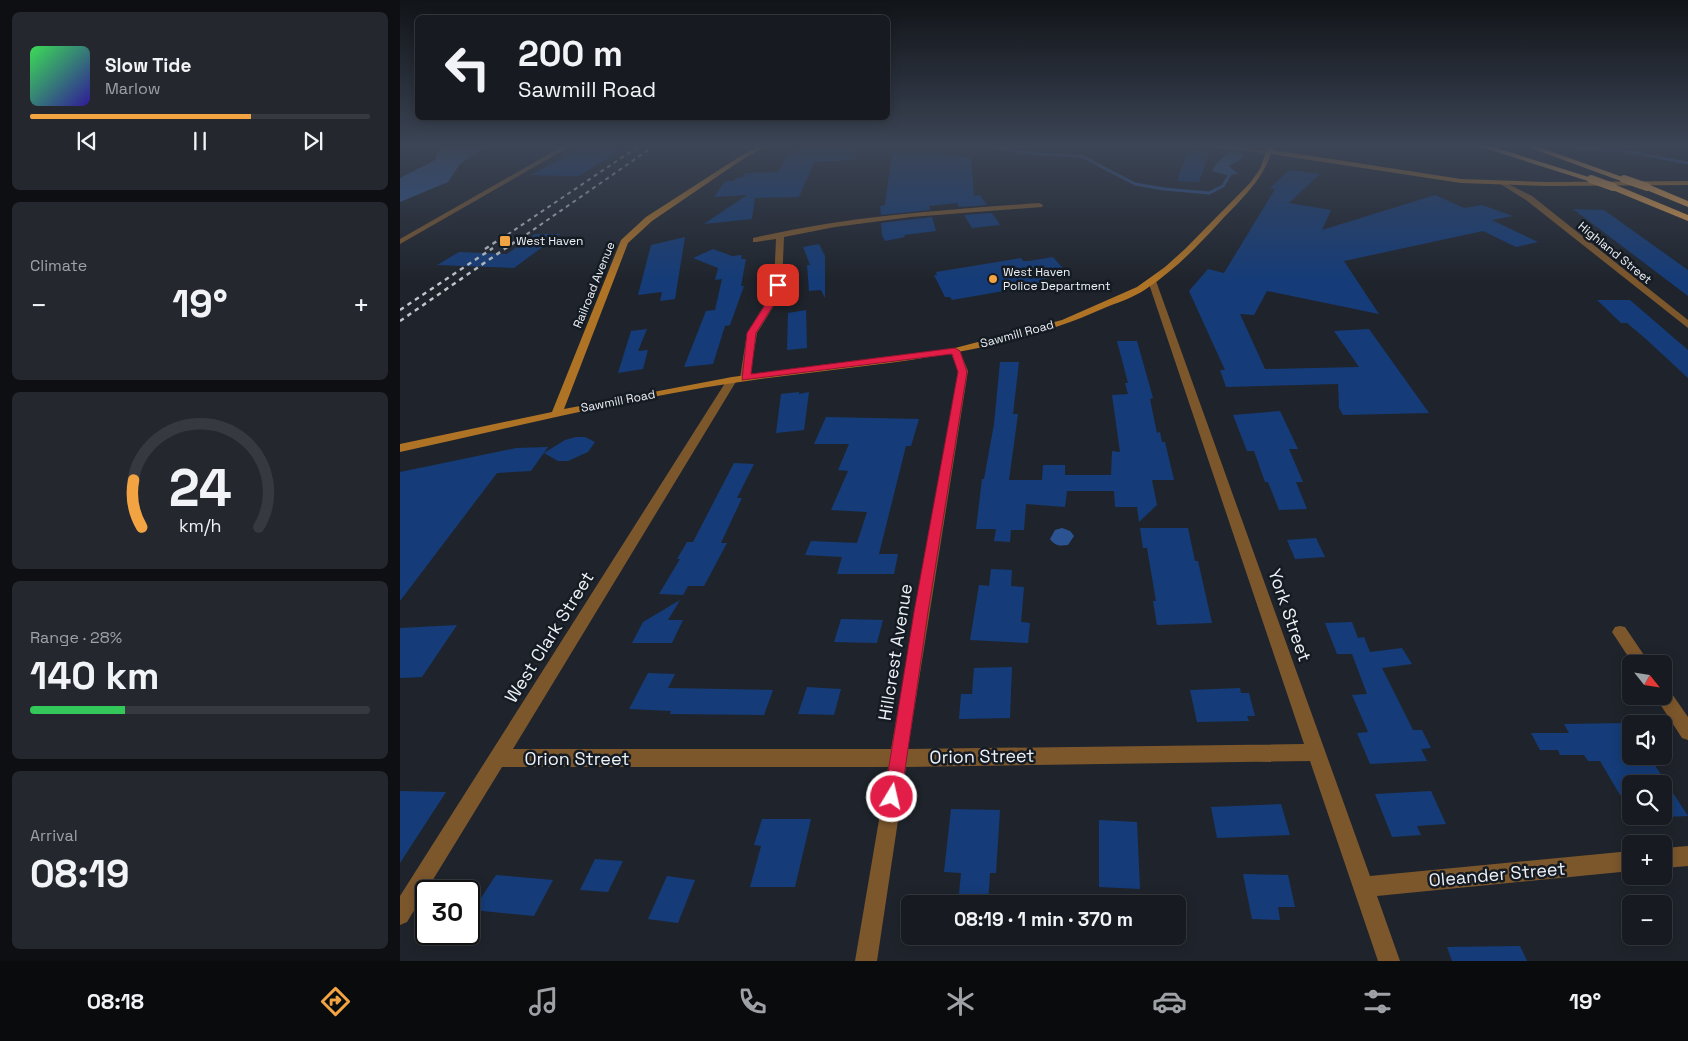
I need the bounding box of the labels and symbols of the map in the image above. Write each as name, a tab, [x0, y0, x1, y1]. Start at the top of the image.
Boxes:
street label: Highland Street	[1575, 218, 1655, 288]
place label: West Haven	[516, 233, 583, 249]
marker: West Haven	[498, 234, 512, 248]
street label: Railroad Avenue	[569, 239, 619, 331]
pin	[757, 264, 799, 306]
place label: West Haven Police Department	[1003, 264, 1111, 294]
marker: West Haven Police Department	[987, 273, 999, 285]
street label: Sawmill Road	[978, 317, 1056, 351]
street label: Sawmill Road	[579, 386, 657, 416]
street label: York Street	[1263, 566, 1317, 664]
street label: West Clark Street	[499, 567, 599, 707]
street label: Hillcrest Avenue	[873, 582, 917, 722]
north arrow	[1622, 655, 1672, 705]
street label: Orion Street	[929, 744, 1035, 768]
street label: Orion Street	[524, 747, 630, 770]
position arrow	[865, 770, 917, 822]
street label: Oleander Street	[1428, 857, 1566, 891]
speed limit sign: 30	[415, 880, 480, 945]

